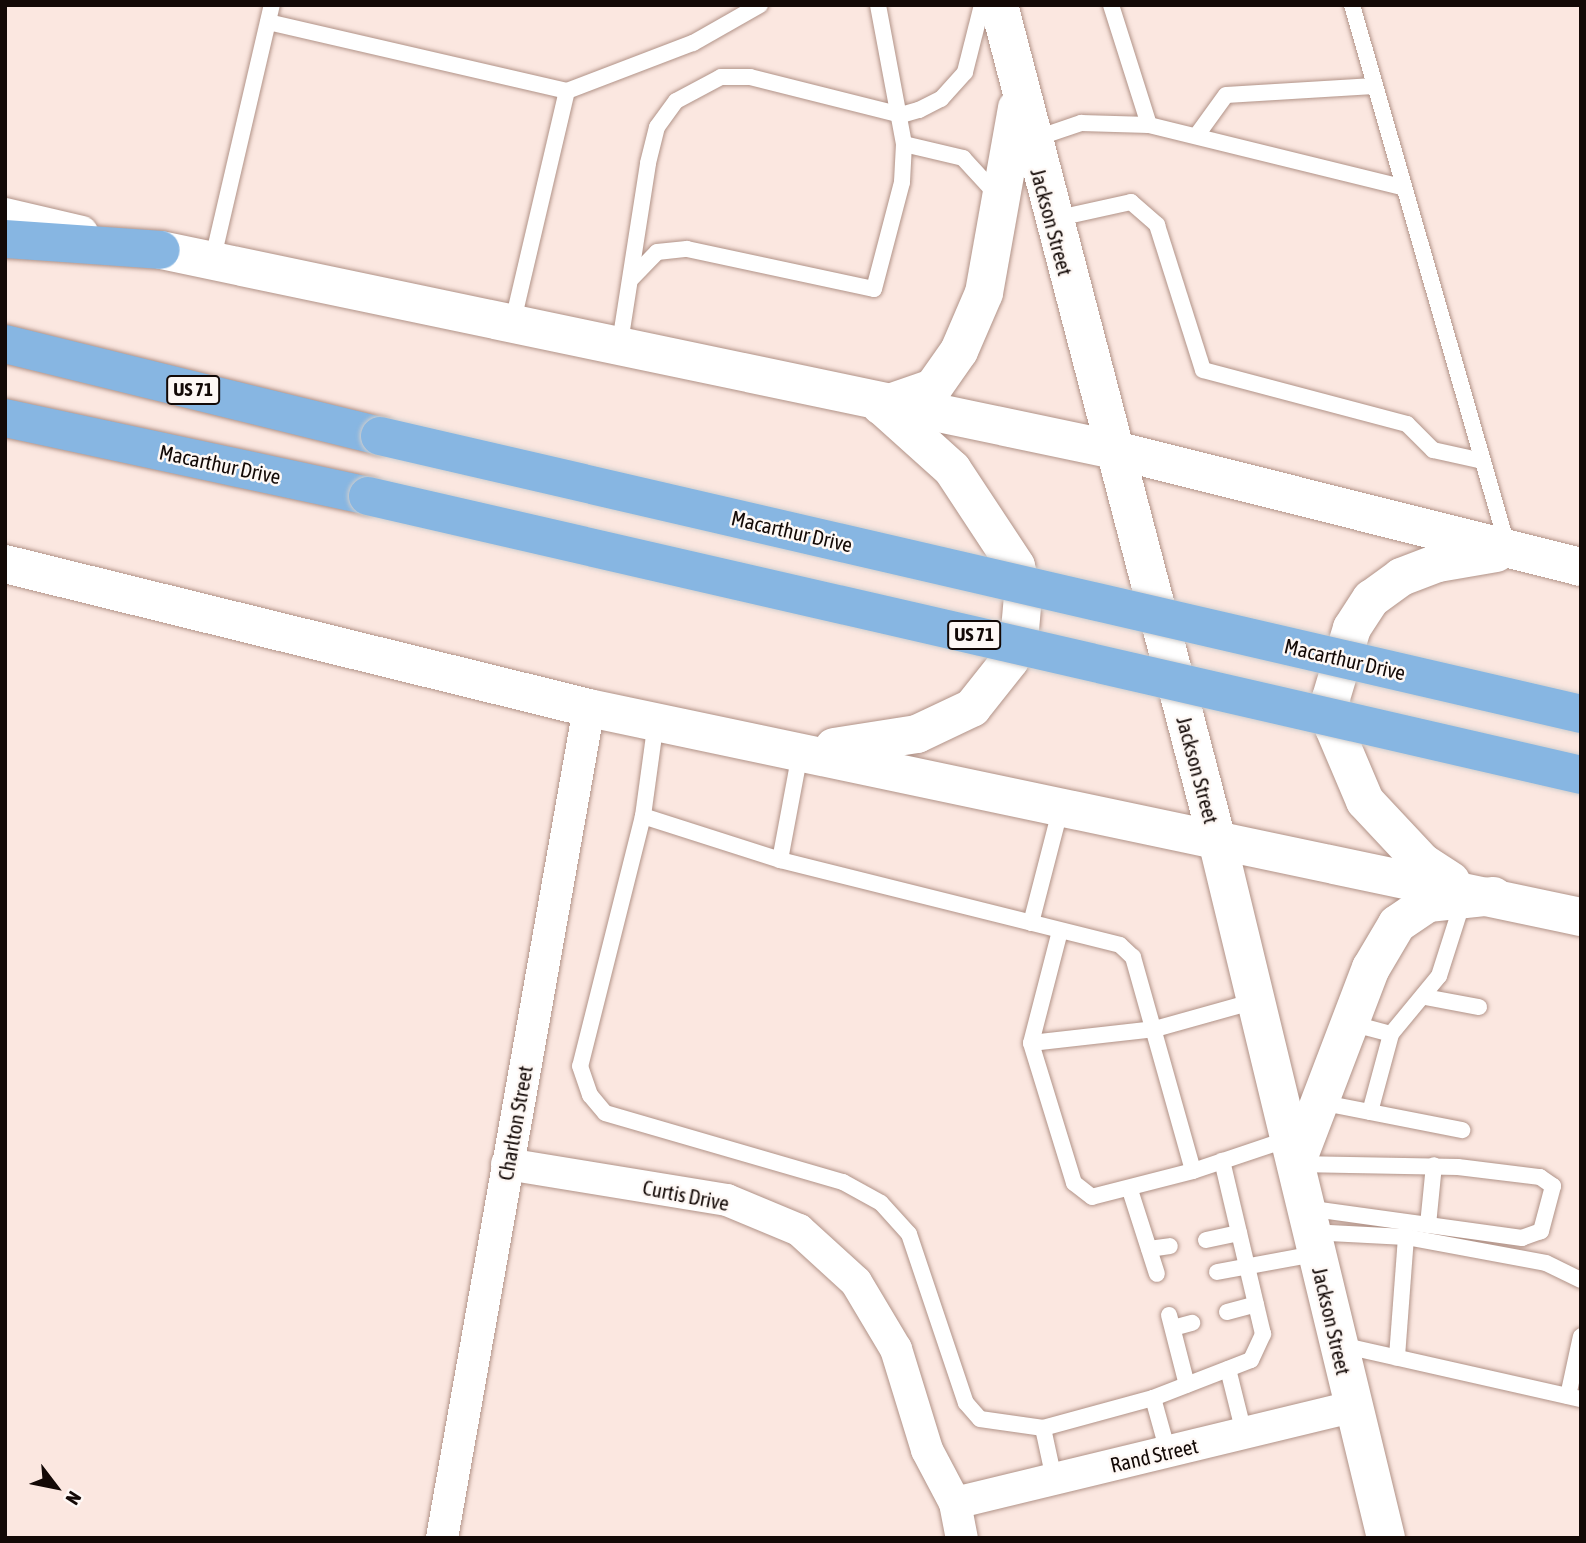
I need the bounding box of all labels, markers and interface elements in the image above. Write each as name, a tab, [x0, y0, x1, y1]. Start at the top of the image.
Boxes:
street label: Jackson Street	[1026, 166, 1078, 278]
road number: US 71	[165, 374, 221, 406]
street label: Macarthur Drive	[157, 439, 283, 489]
street label: Macarthur Drive	[729, 505, 855, 557]
road number: US 71	[946, 620, 1002, 650]
street label: Macarthur Drive	[1282, 633, 1408, 685]
street label: Jackson Street	[1172, 714, 1224, 826]
street label: Charlton Street	[493, 1064, 537, 1182]
street label: Curtis Drive	[641, 1174, 731, 1216]
street label: Jackson Street	[1307, 1265, 1357, 1377]
street label: Rand Street	[1108, 1433, 1200, 1477]
north arrow	[21, 1452, 91, 1522]
text: N	[62, 1488, 86, 1509]

